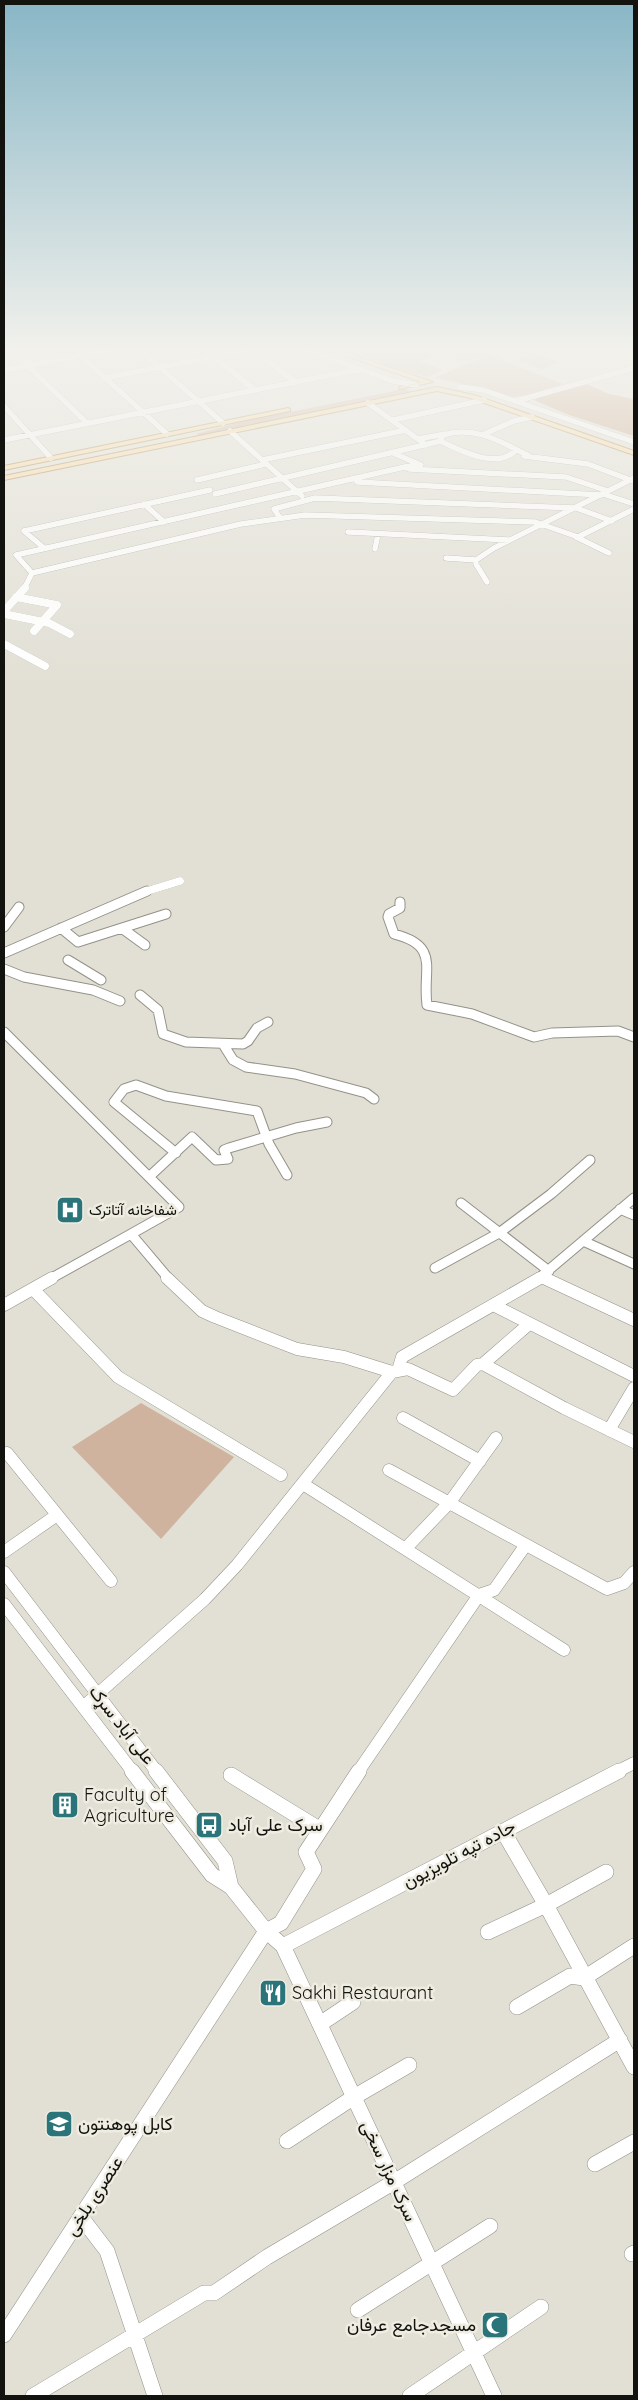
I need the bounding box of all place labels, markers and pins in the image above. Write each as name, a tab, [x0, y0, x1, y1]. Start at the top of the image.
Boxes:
hospital icon: شفاخانه آتاترک	[55, 1195, 85, 1225]
place label: شفاخانه آتاترک	[89, 1200, 177, 1219]
place label: Faculty of Agriculture	[84, 1783, 174, 1827]
building icon: Faculty of Agriculture	[50, 1790, 80, 1820]
bus stop icon: سرک علی آباد	[194, 1810, 224, 1840]
place label: سرک علی آباد	[228, 1813, 323, 1836]
restaurant icon: Sakhi Restaurant	[258, 1978, 288, 2008]
place label: Sakhi Restaurant	[292, 1981, 433, 2004]
school or university icon: کابل پوهنتون	[44, 2109, 74, 2139]
place label: کابل پوهنتون	[78, 2112, 173, 2136]
mosque icon: مسجدجامع عرفان	[480, 2310, 510, 2340]
place label: مسجدجامع عرفان	[347, 2313, 476, 2337]

